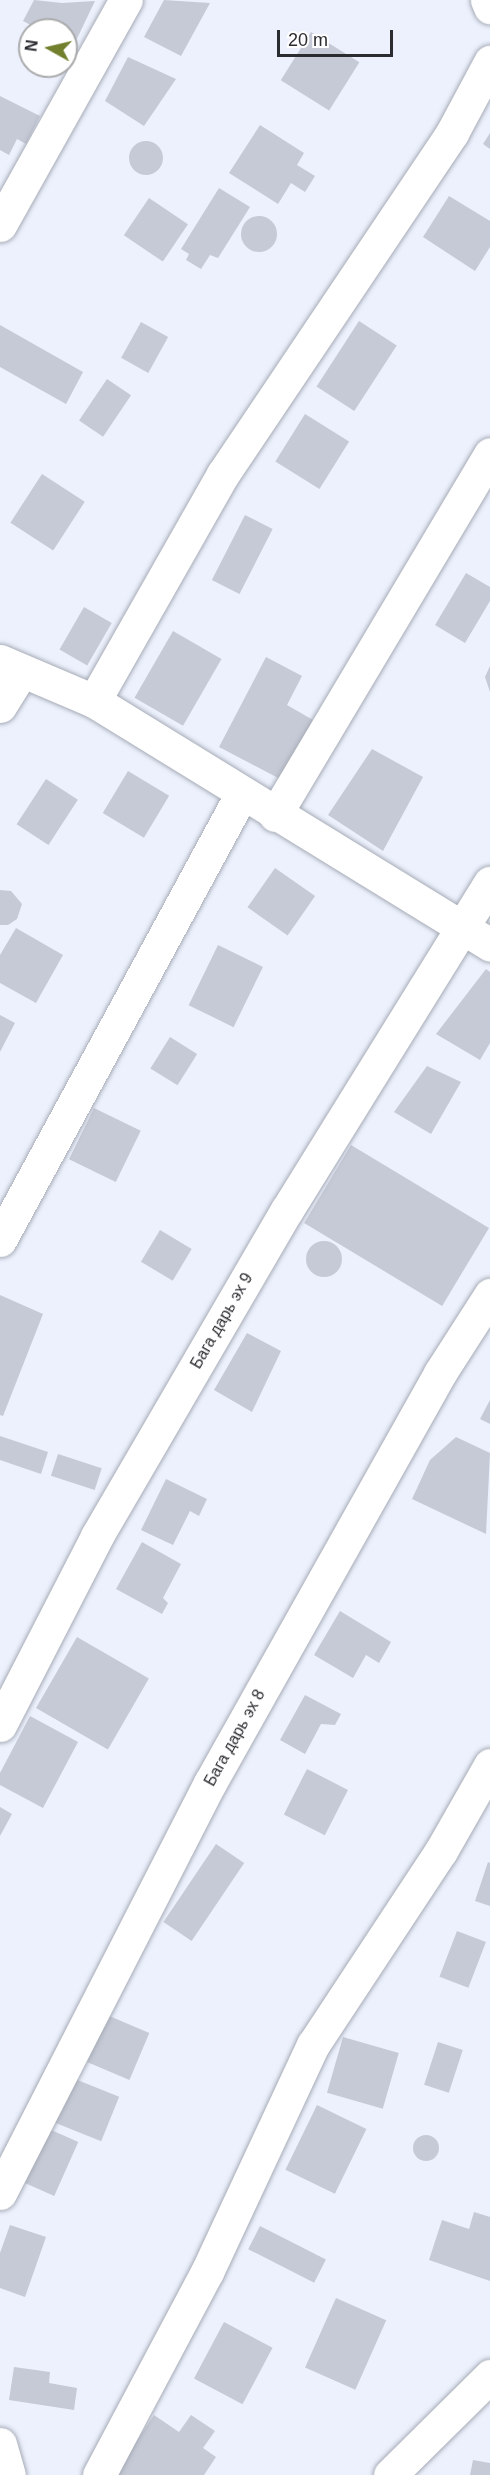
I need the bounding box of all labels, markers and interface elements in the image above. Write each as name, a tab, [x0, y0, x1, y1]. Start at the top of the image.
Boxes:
north arrow	[18, 18, 78, 78]
scale bar	[280, 18, 396, 56]
text: 20 m	[288, 30, 328, 50]
text: N	[22, 39, 41, 53]
street label: Бага дарь эх 9	[187, 1270, 257, 1372]
street label: Бага дарь эх 8	[201, 1686, 269, 1790]

